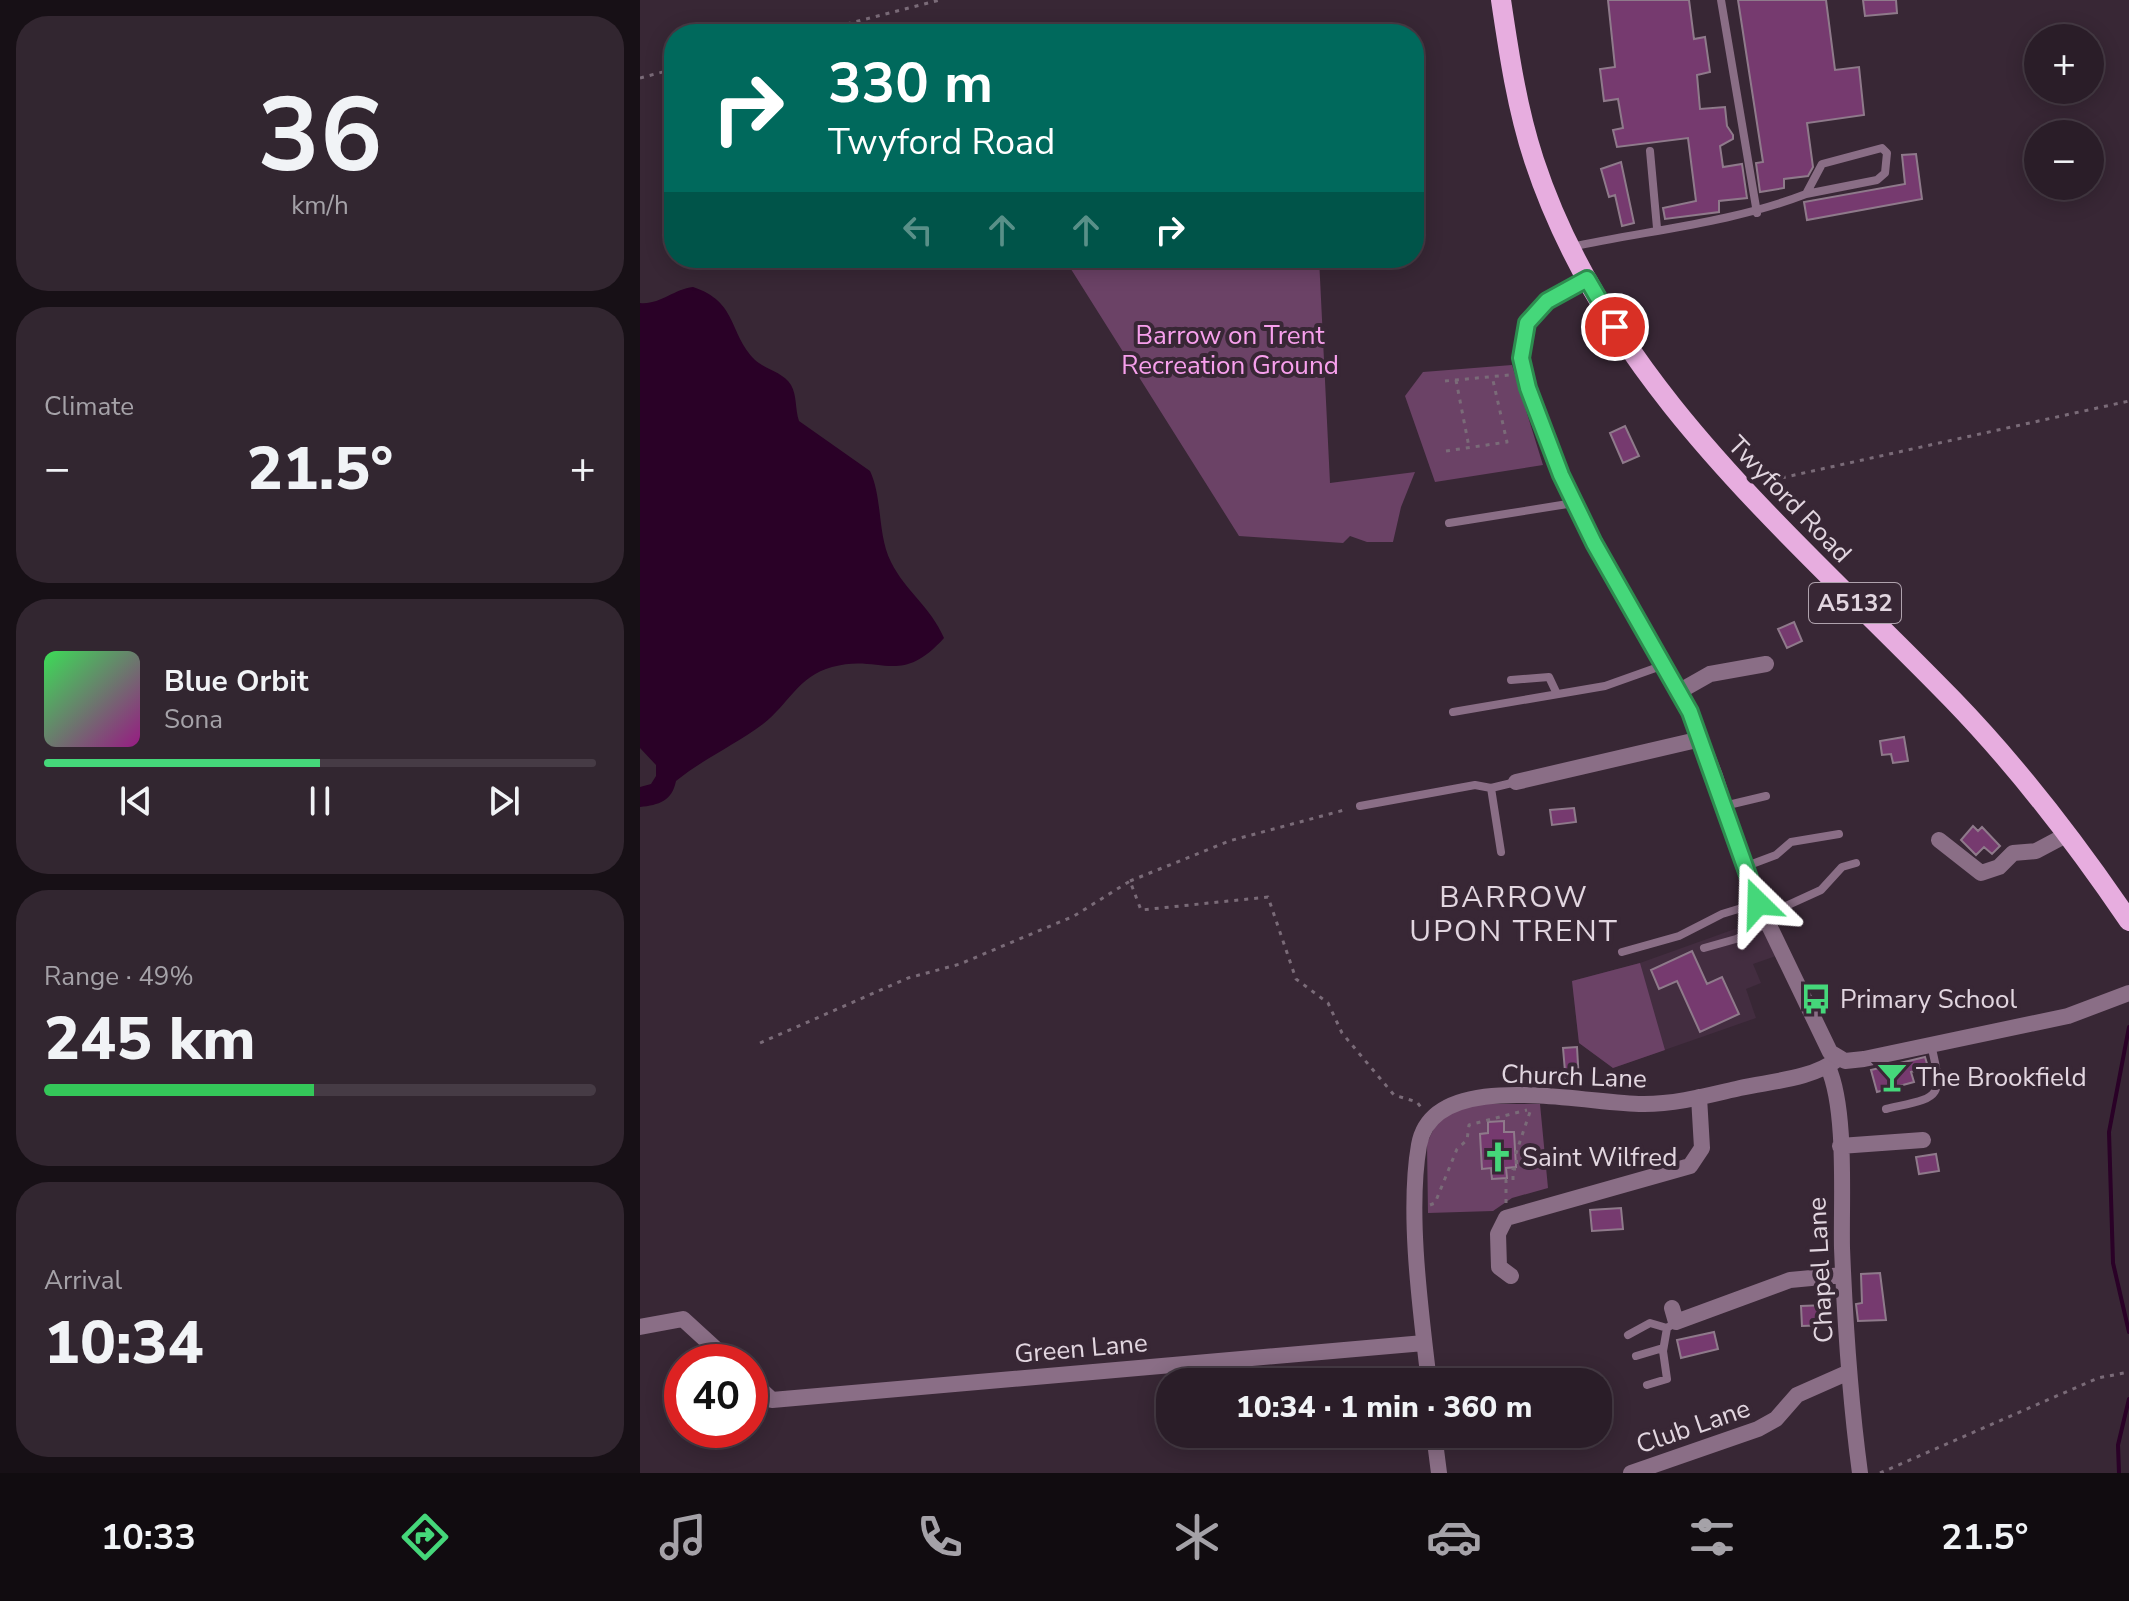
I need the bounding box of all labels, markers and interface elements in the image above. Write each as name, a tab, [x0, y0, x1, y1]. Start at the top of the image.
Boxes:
map controls	[2024, 24, 2104, 200]
button: +	[2024, 24, 2104, 104]
text: 330 m	[828, 45, 993, 122]
icon: right	[696, 56, 800, 160]
text: 36	[258, 65, 382, 207]
text: Twyford Road	[828, 118, 1055, 167]
button: −	[2024, 120, 2104, 200]
text: km/h	[291, 188, 349, 223]
icon: left	[896, 208, 940, 252]
icon: ahead	[980, 208, 1024, 252]
icon: ahead	[1064, 208, 1108, 252]
icon: right	[1148, 208, 1192, 252]
pin	[1581, 293, 1649, 361]
icon: arrive	[1593, 305, 1637, 349]
park label: Barrow on Trent Recreation Ground	[1121, 318, 1339, 383]
text: Climate	[44, 389, 134, 424]
text: 21.5°	[247, 428, 393, 510]
street label: Twyford Road	[1720, 428, 1859, 571]
text: −	[44, 439, 70, 499]
text: +	[570, 439, 596, 499]
road number: A5132	[1809, 583, 1901, 623]
text: Blue Orbit	[164, 661, 308, 702]
text: Sona	[164, 702, 223, 737]
icon: previous	[114, 779, 158, 823]
icon: pause	[298, 779, 342, 823]
icon: next	[482, 779, 526, 823]
position arrow	[1716, 861, 1800, 945]
district label: BARROW UPON TRENT	[1409, 877, 1619, 952]
text: Range · 49%	[44, 959, 194, 994]
bus stop icon: Primary School	[1799, 982, 1833, 1016]
place label: Primary School	[1840, 982, 2017, 1017]
text: 245 km	[44, 998, 256, 1080]
street label: Church Lane	[1500, 1056, 1648, 1097]
bar icon: The Brookfield	[1875, 1060, 1909, 1094]
place label: The Brookfield	[1916, 1060, 2087, 1095]
church icon: Saint Wilfred	[1481, 1140, 1515, 1174]
place label: Saint Wilfred	[1522, 1140, 1677, 1175]
street label: Chapel Lane	[1799, 1196, 1842, 1344]
text: Arrival	[44, 1263, 122, 1298]
text: 10:34	[44, 1302, 204, 1384]
street label: Green Lane	[1013, 1325, 1149, 1372]
speed limit sign: 40	[664, 1344, 768, 1448]
text: 10:34 · 1 min · 360 m	[1236, 1387, 1532, 1428]
street label: Club Lane	[1632, 1391, 1755, 1462]
icon: directions	[397, 1509, 453, 1565]
icon: music	[655, 1509, 711, 1565]
icon: phone	[912, 1509, 968, 1565]
icon: climate	[1169, 1509, 1225, 1565]
icon: car	[1426, 1509, 1482, 1565]
icon: filters	[1684, 1509, 1740, 1565]
text: 10:33	[101, 1513, 196, 1562]
text: 21.5°	[1941, 1513, 2028, 1562]

